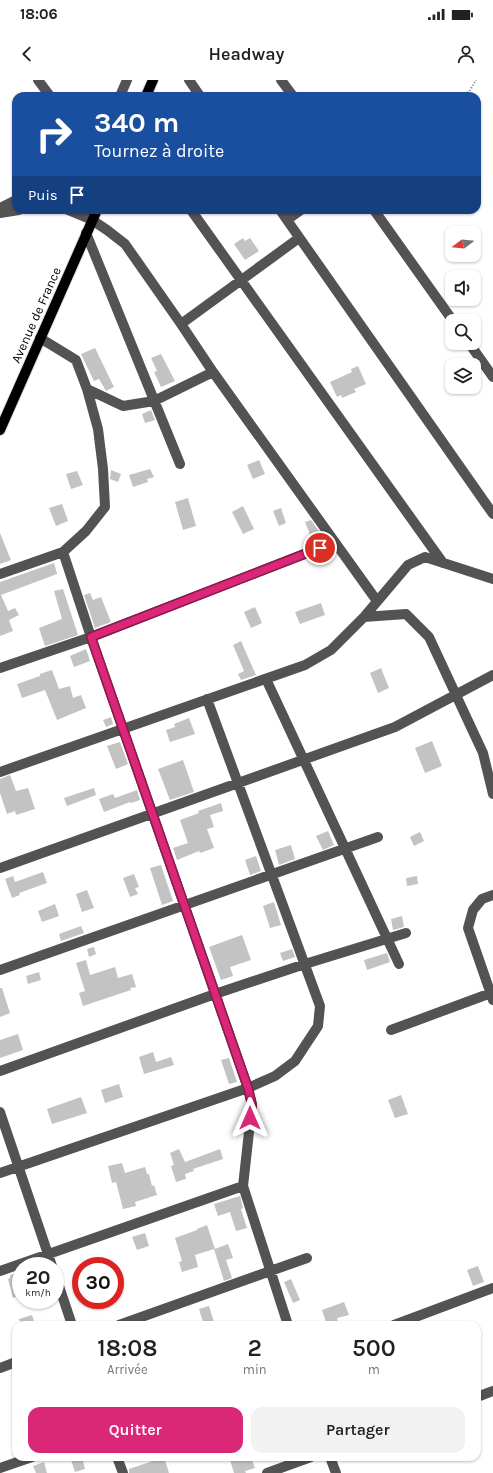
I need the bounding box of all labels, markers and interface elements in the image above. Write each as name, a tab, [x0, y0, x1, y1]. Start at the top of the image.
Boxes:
text: 18:06	[20, 5, 58, 23]
icon: back	[16, 43, 38, 65]
text: Headway	[209, 43, 285, 65]
icon: person	[455, 43, 477, 65]
text: 340 m	[94, 106, 179, 139]
icon: right	[28, 108, 80, 160]
text: Tournez à droite	[94, 140, 224, 162]
icon: arrive	[66, 184, 88, 206]
text: Puis	[28, 186, 58, 204]
north arrow	[445, 226, 481, 262]
map controls	[445, 226, 481, 394]
street label: Avenue de France	[8, 264, 64, 365]
button: sound	[445, 270, 481, 306]
button: search	[445, 314, 481, 350]
button: layers	[445, 358, 481, 394]
pin	[303, 531, 337, 565]
icon: arrive	[309, 537, 331, 559]
position arrow	[229, 1097, 271, 1139]
speed limit sign: 30	[72, 1257, 124, 1309]
text: 20	[26, 1266, 50, 1289]
text: km/h	[25, 1287, 51, 1299]
text: 18:08	[97, 1334, 157, 1362]
text: 2	[248, 1334, 262, 1362]
text: 500	[352, 1334, 396, 1362]
text: Arrivée	[107, 1362, 148, 1377]
text: min	[243, 1362, 267, 1377]
text: m	[368, 1362, 380, 1377]
button: Quitter	[28, 1407, 243, 1453]
button: Partager	[251, 1407, 465, 1453]

